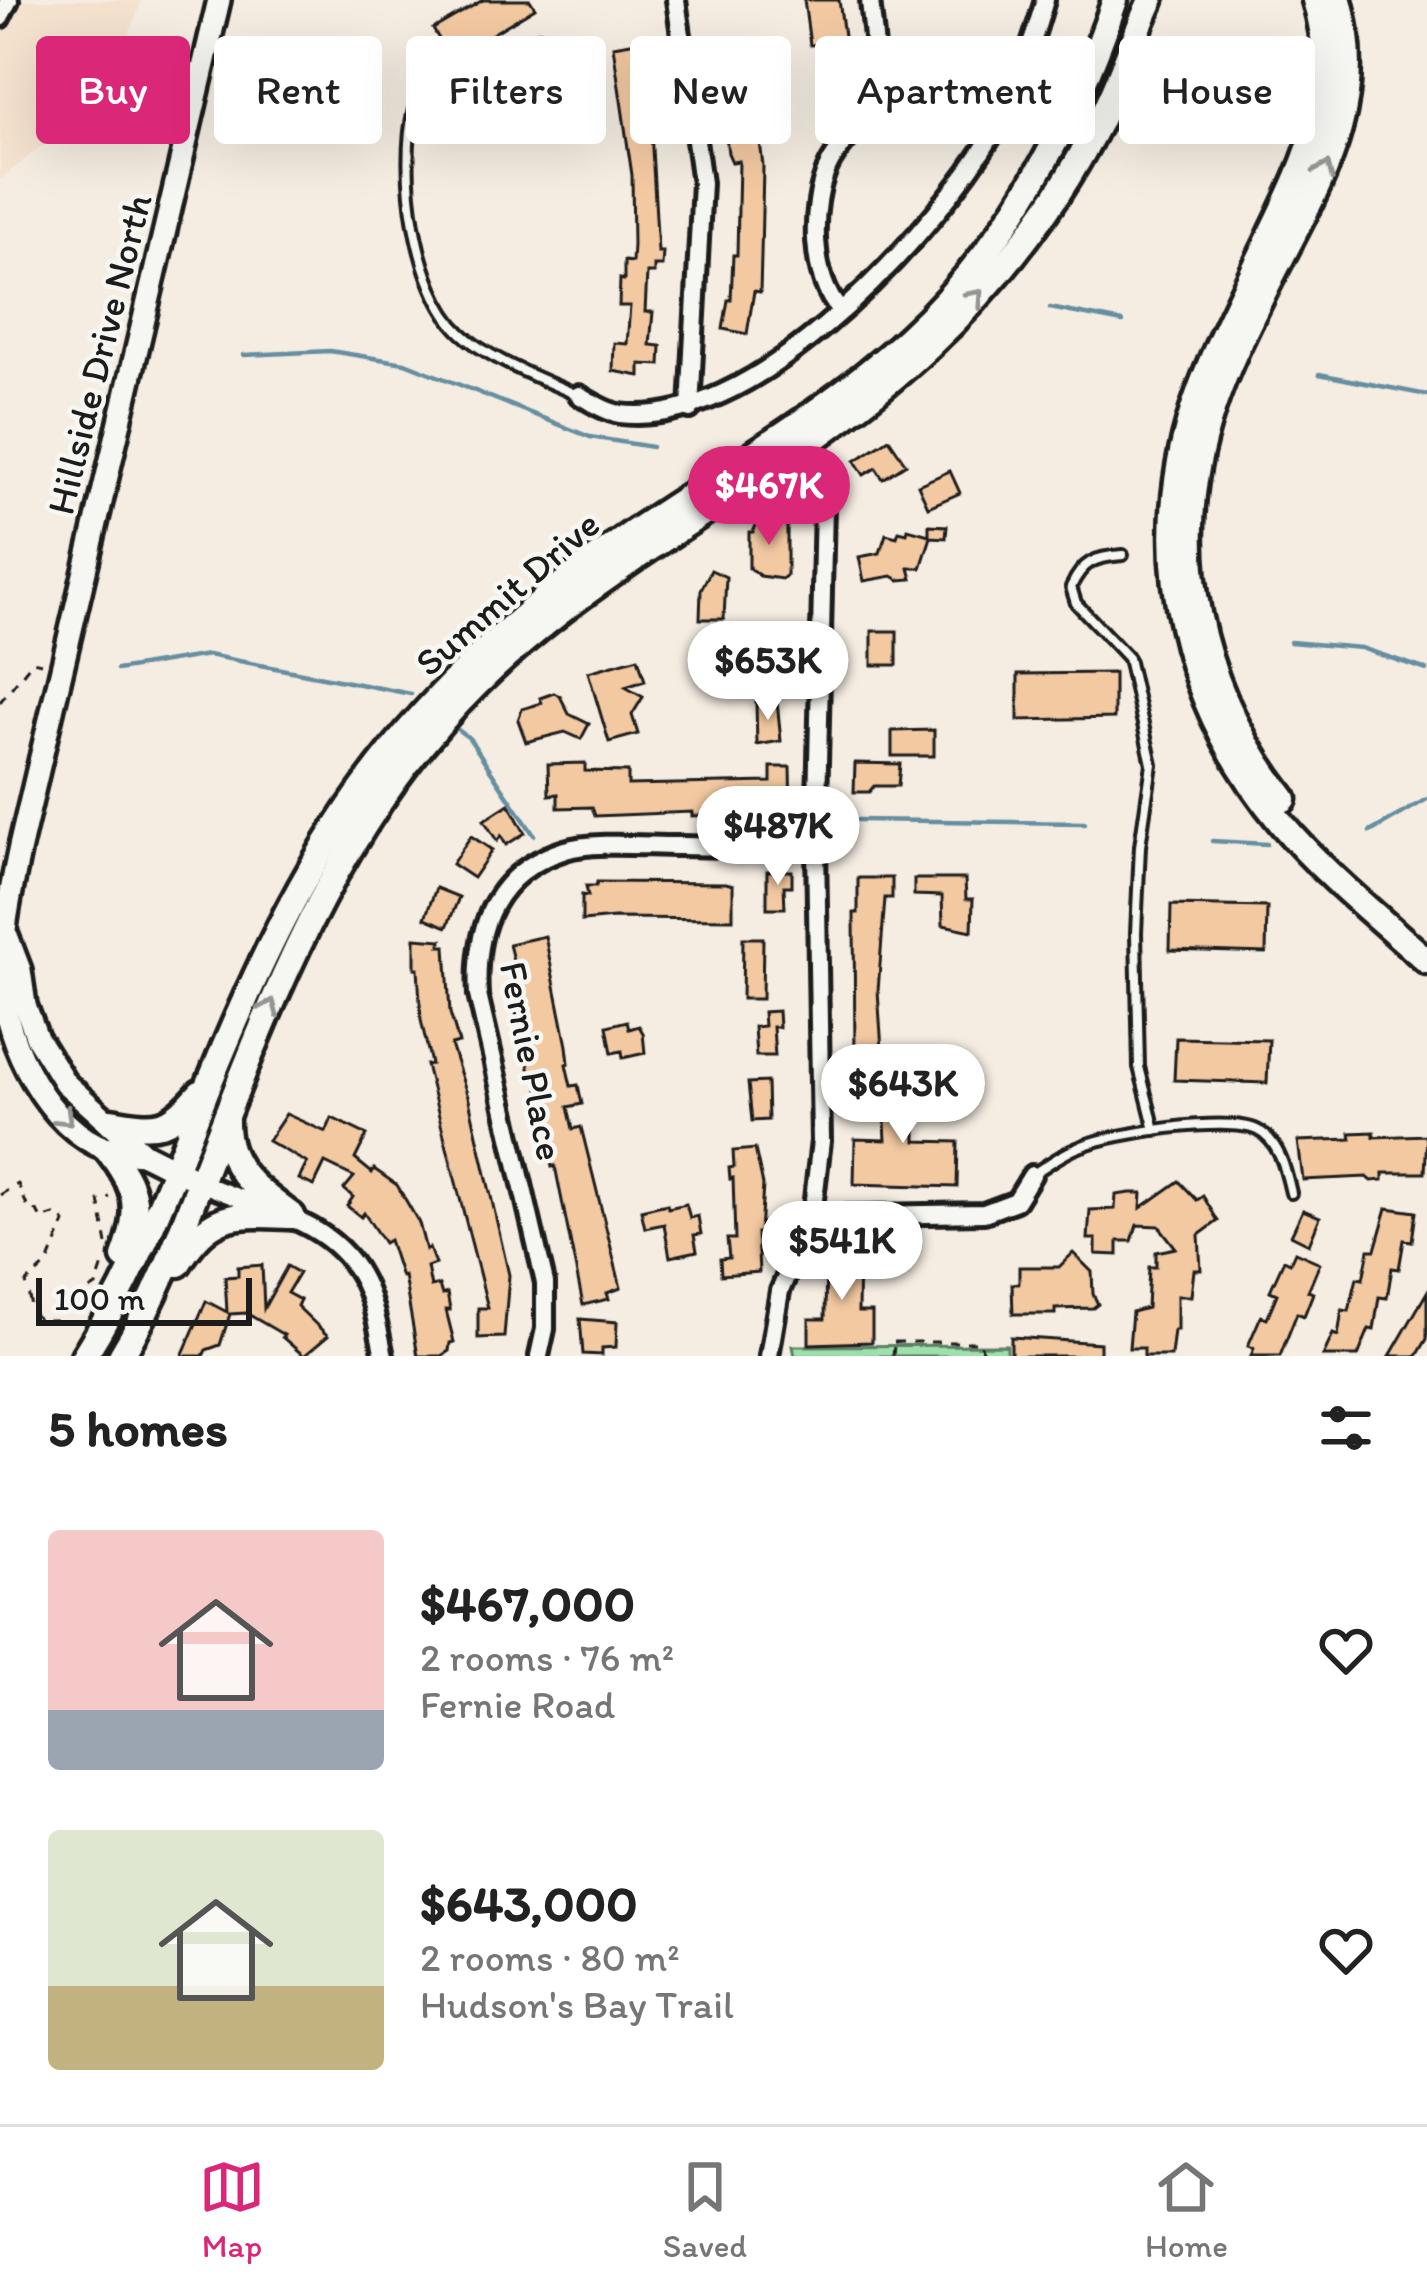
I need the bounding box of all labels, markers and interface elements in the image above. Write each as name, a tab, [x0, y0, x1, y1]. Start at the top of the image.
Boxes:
chip: Buy	[36, 36, 190, 144]
chip: Rent	[214, 36, 382, 144]
chip: Filters	[406, 36, 606, 144]
chip: New	[630, 36, 791, 144]
chip: Apartment	[815, 36, 1095, 144]
chip: House	[1119, 36, 1315, 144]
one-way arrow	[1311, 161, 1335, 182]
street label: Hillside Drive North	[36, 189, 162, 519]
one-way arrow	[962, 290, 983, 311]
pin: $467K	[685, 446, 853, 548]
text: $467K	[715, 461, 823, 508]
street label: Summit Drive	[405, 500, 609, 686]
pin: $653K	[684, 621, 852, 723]
text: $653K	[714, 636, 822, 683]
pin: $487K	[694, 786, 862, 888]
text: $487K	[724, 801, 832, 848]
street label: Fernie Place	[490, 958, 574, 1164]
one-way arrow	[256, 998, 280, 1019]
pin: $643K	[819, 1044, 987, 1146]
text: $643K	[848, 1059, 958, 1106]
one-way arrow	[52, 1104, 73, 1125]
pin: $541K	[758, 1201, 926, 1303]
text: $541K	[789, 1216, 895, 1263]
scale bar	[36, 1272, 252, 1325]
text: 100 m	[54, 1279, 145, 1318]
icon: filters	[1313, 1395, 1379, 1461]
text: 5 homes	[48, 1398, 228, 1459]
text: $467,000	[420, 1573, 635, 1634]
icon: home	[144, 1578, 288, 1722]
icon: heart	[1313, 1617, 1379, 1683]
text: 2 rooms · 76 m²	[420, 1634, 674, 1681]
text: Fernie Road	[420, 1681, 615, 1728]
text: $643,000	[420, 1873, 638, 1934]
icon: home	[144, 1878, 288, 2022]
icon: heart	[1313, 1917, 1379, 1983]
text: 2 rooms · 80 m²	[420, 1934, 680, 1981]
text: Hudson's Bay Trail	[420, 1981, 734, 2028]
tab: Map	[199, 2154, 265, 2265]
tab: Saved	[663, 2154, 747, 2265]
tab: Home	[1145, 2154, 1228, 2265]

